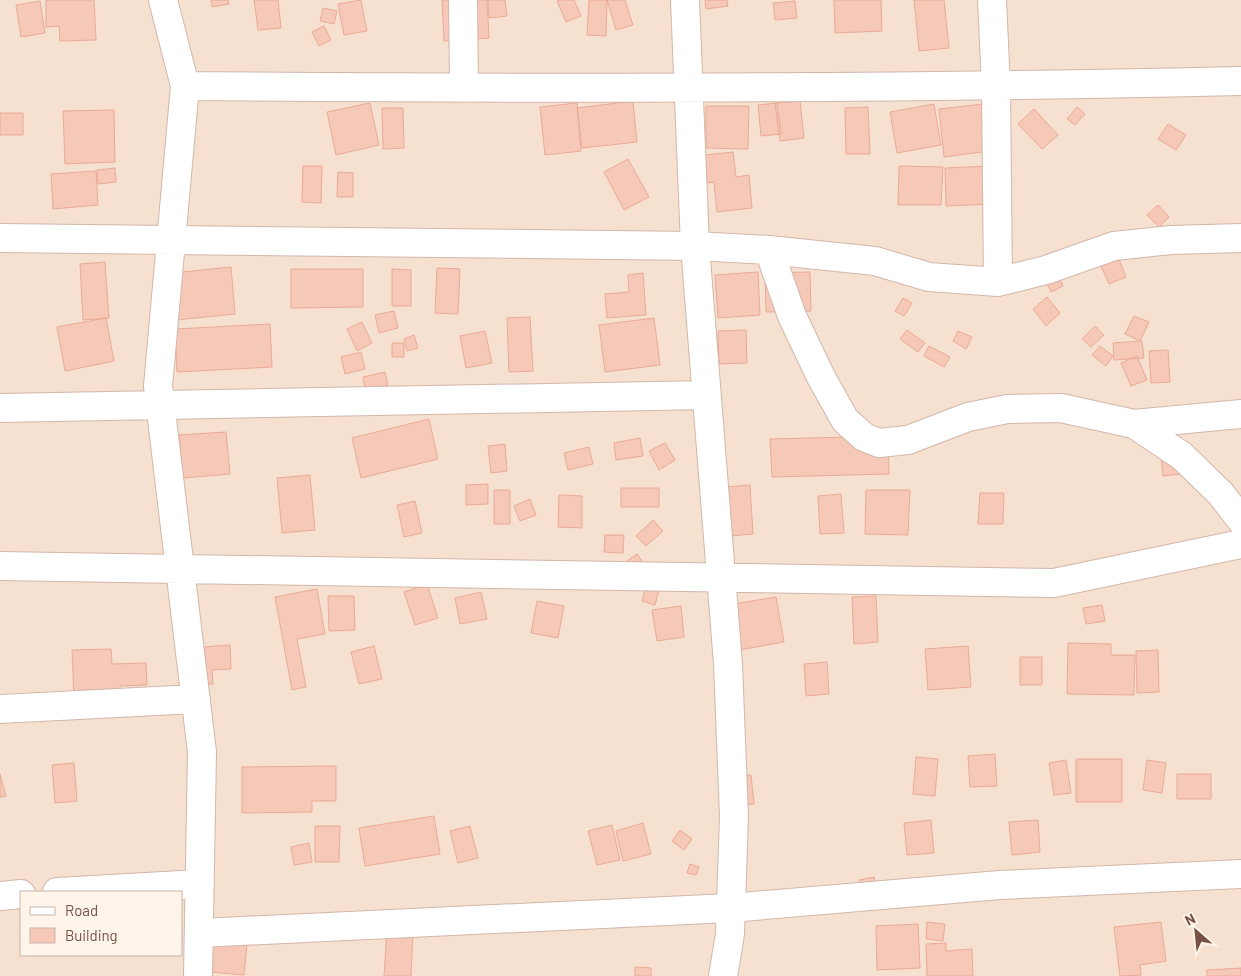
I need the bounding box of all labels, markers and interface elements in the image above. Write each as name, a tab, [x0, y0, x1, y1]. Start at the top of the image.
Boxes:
legend	[20, 891, 182, 956]
text: Road	[65, 901, 98, 919]
north arrow	[1171, 906, 1221, 956]
text: N	[1182, 909, 1198, 929]
text: Building	[65, 926, 118, 944]

